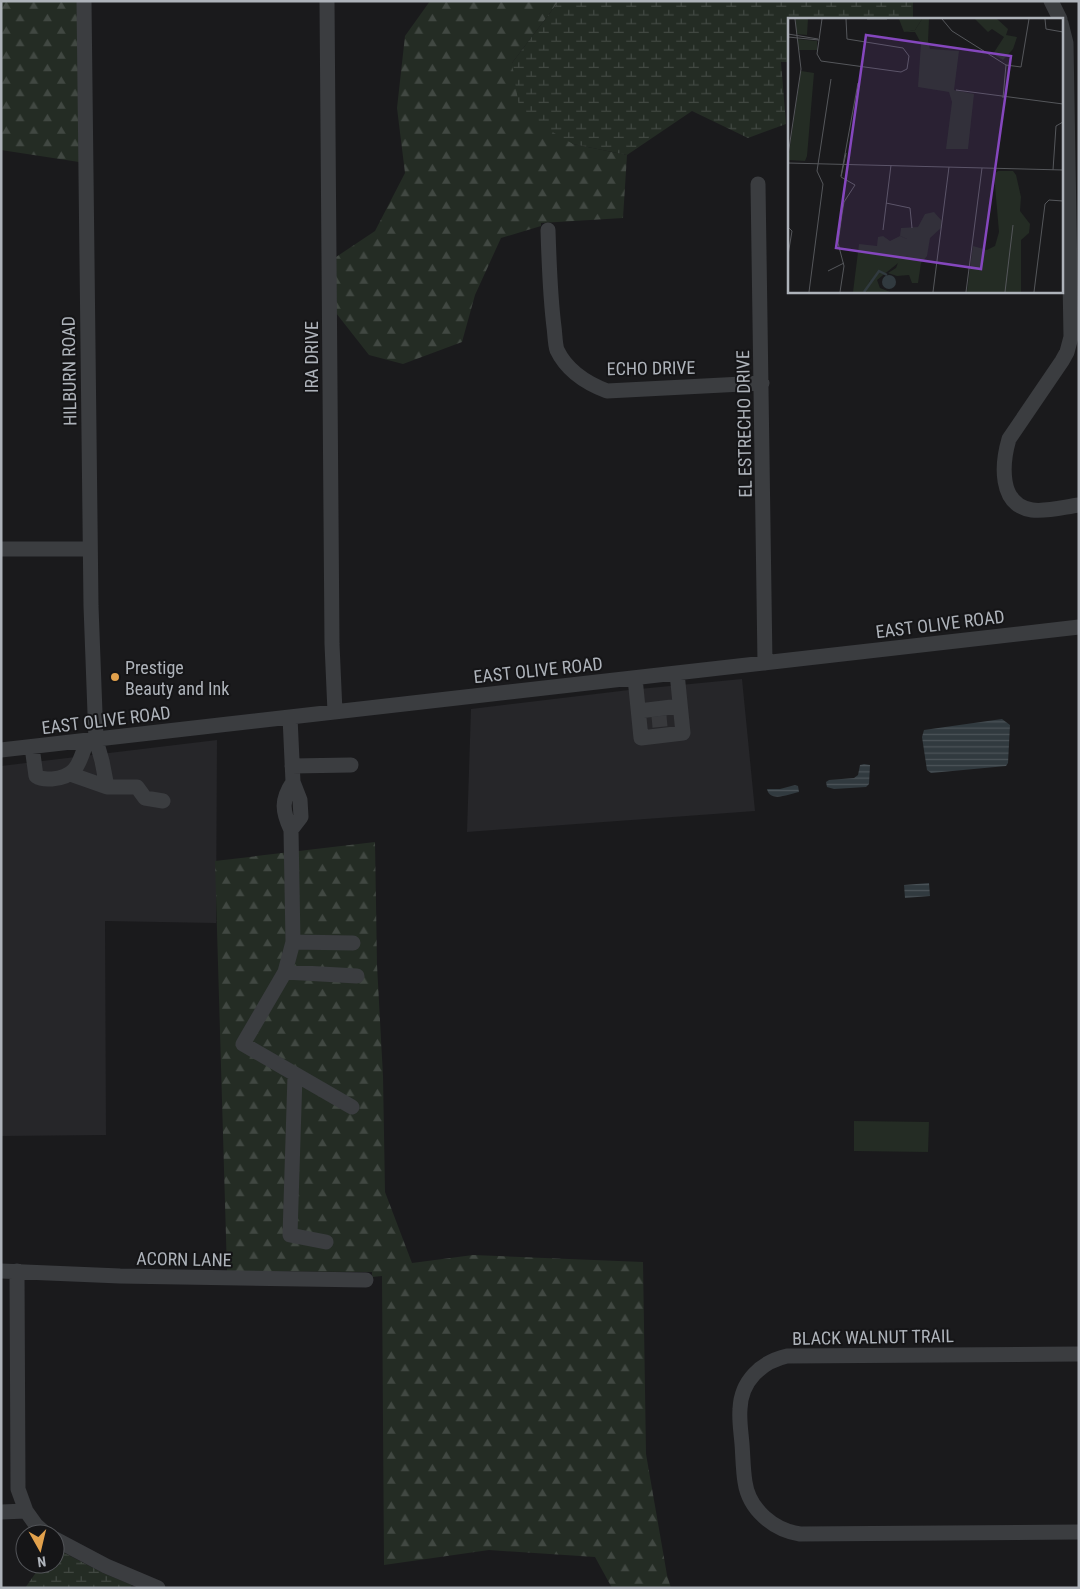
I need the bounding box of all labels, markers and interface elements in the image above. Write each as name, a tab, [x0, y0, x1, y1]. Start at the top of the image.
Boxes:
inset map	[788, 18, 1062, 292]
street label: HILBURN ROAD	[58, 316, 80, 426]
street label: IRA DRIVE	[301, 321, 322, 393]
street label: EL ESTRECHO DRIVE	[732, 350, 756, 498]
street label: ECHO DRIVE	[607, 357, 696, 379]
street label: EAST OLIVE ROAD	[874, 606, 1006, 642]
street label: EAST OLIVE ROAD	[472, 653, 604, 687]
place label: Prestige Beauty and Ink	[125, 657, 229, 699]
marker: Prestige Beauty and Ink	[109, 671, 121, 683]
street label: EAST OLIVE ROAD	[40, 702, 172, 738]
street label: ACORN LANE	[136, 1248, 232, 1270]
street label: BLACK WALNUT TRAIL	[792, 1325, 954, 1349]
north arrow	[15, 1524, 65, 1574]
text: N	[36, 1553, 47, 1570]

